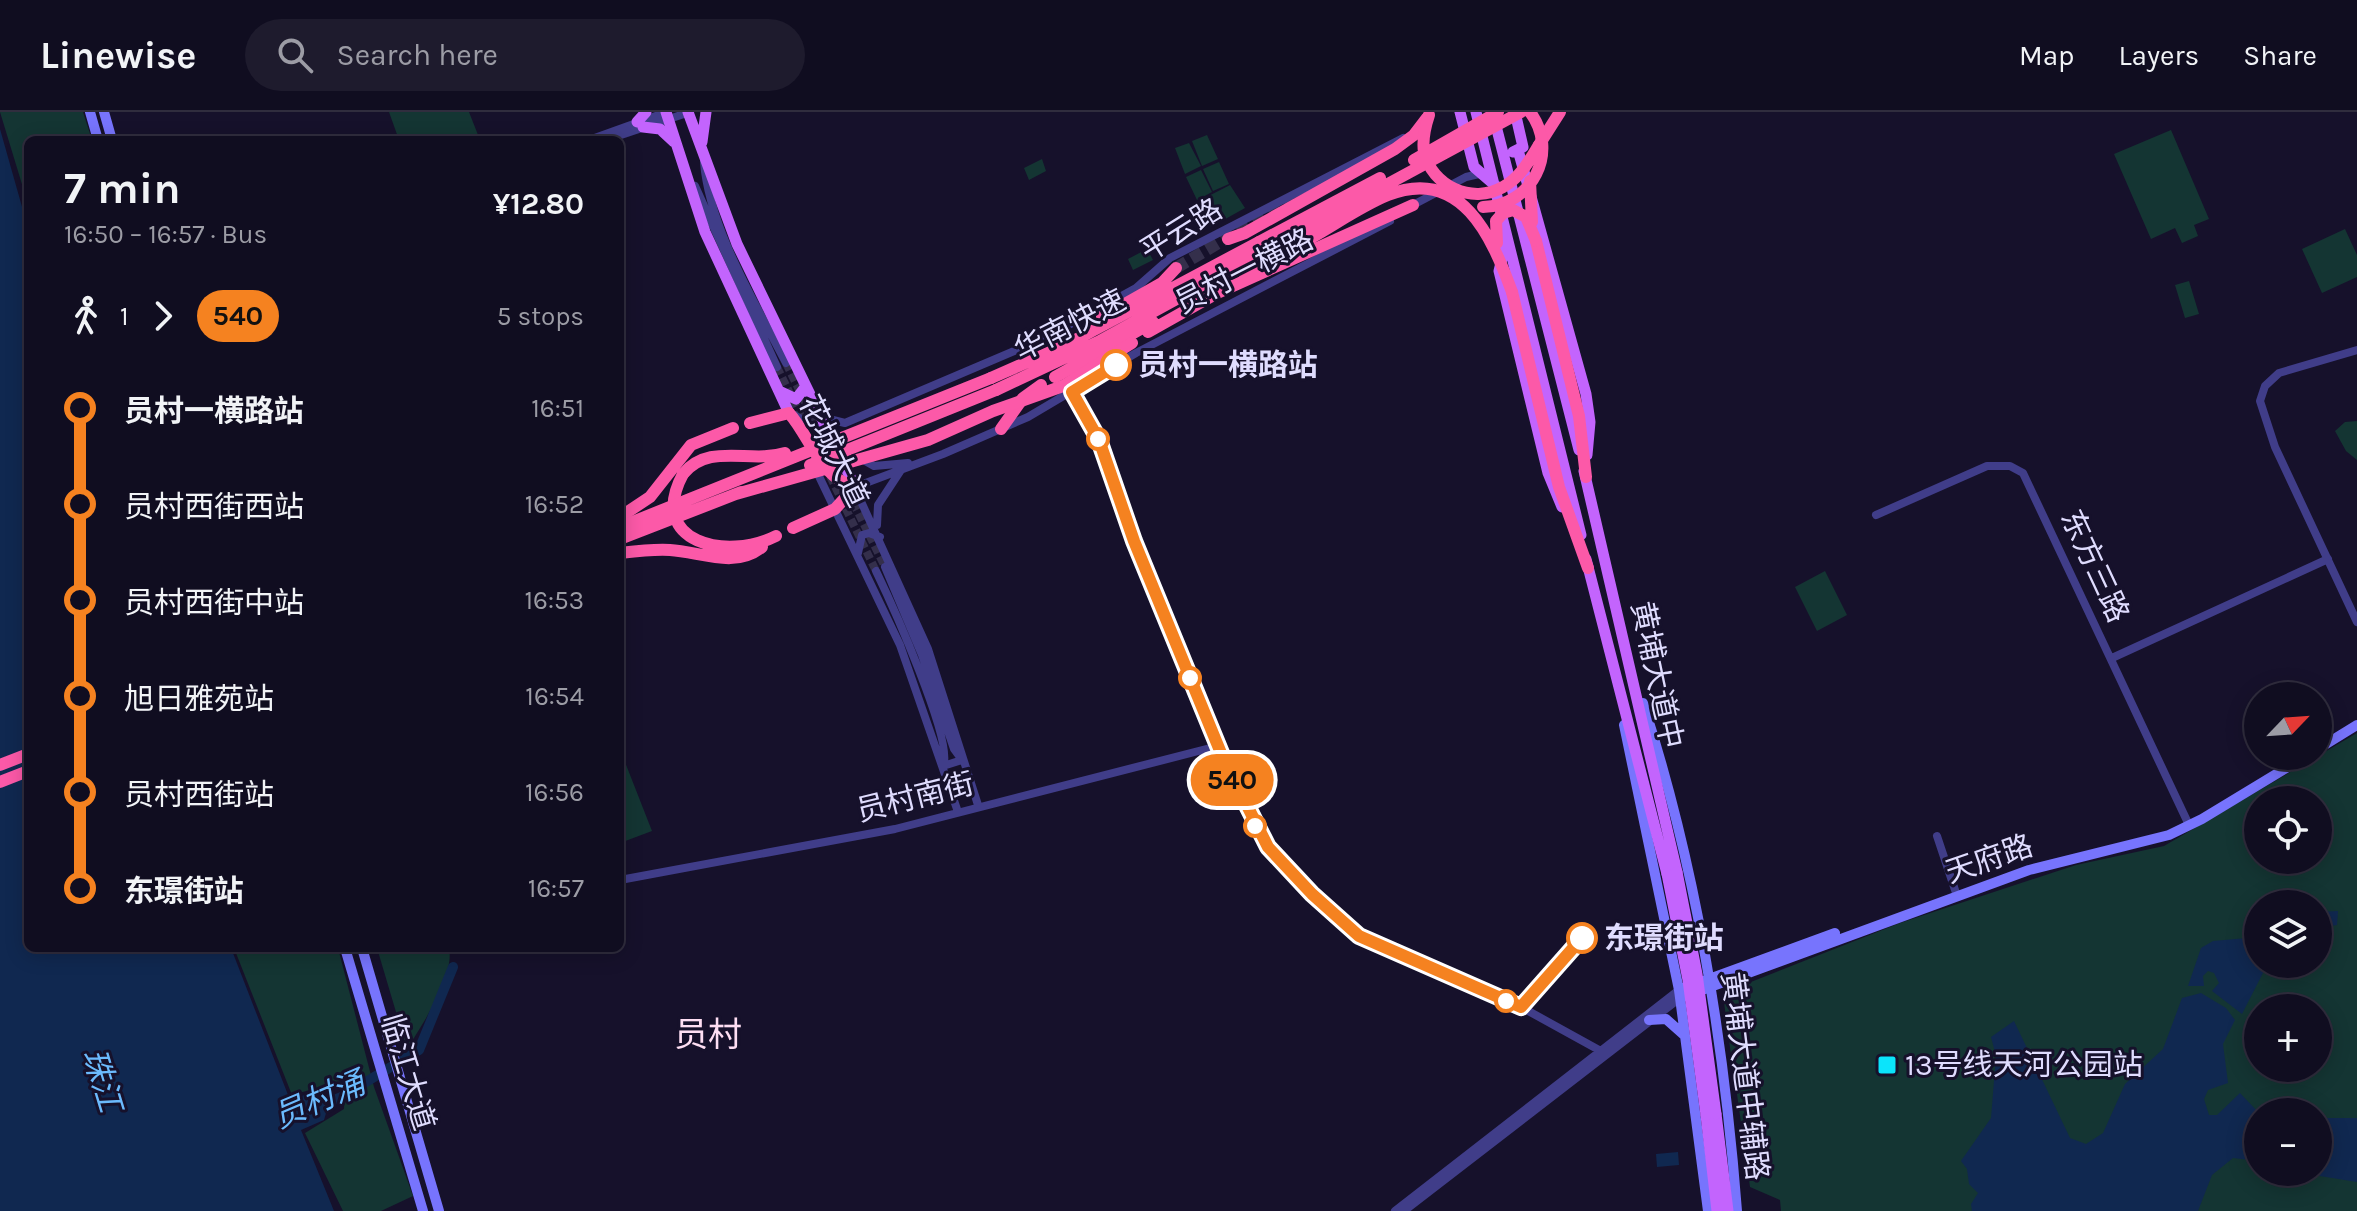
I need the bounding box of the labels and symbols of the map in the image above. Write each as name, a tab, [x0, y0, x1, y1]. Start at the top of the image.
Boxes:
street label: 平云路	[1133, 191, 1229, 269]
street label: 员村一横路	[1169, 221, 1319, 321]
street label: 华南快速	[1008, 282, 1132, 368]
place label: 员村一横路站	[1138, 347, 1318, 383]
marker: 员村一横路站	[1101, 350, 1131, 380]
street label: 花城大道	[792, 389, 876, 513]
unlabelled marker	[1087, 428, 1109, 450]
street label: 东方三路	[2053, 504, 2137, 628]
street label: 黄埔大道中	[1624, 598, 1690, 752]
unlabelled marker	[1179, 667, 1201, 689]
north arrow	[2244, 682, 2332, 770]
line badge: 540	[1186, 754, 1278, 806]
street label: 员村南街	[852, 765, 978, 829]
unlabelled marker	[1244, 815, 1266, 837]
street label: 天府路	[1941, 827, 2037, 891]
place label: 东璟街站	[1604, 920, 1724, 956]
marker: 东璟街站	[1567, 923, 1597, 953]
street label: 黄埔大道中辅路	[1714, 970, 1776, 1182]
unlabelled marker	[1495, 990, 1517, 1012]
street label: 临江大道	[373, 1009, 443, 1135]
district label: 员村	[674, 1015, 742, 1055]
water label: 珠江	[75, 1044, 130, 1119]
place label: 13号线天河公园站	[1905, 1047, 2143, 1083]
marker: 13号线天河公园站	[1876, 1054, 1898, 1076]
water label: 员村涌	[268, 1063, 373, 1136]

